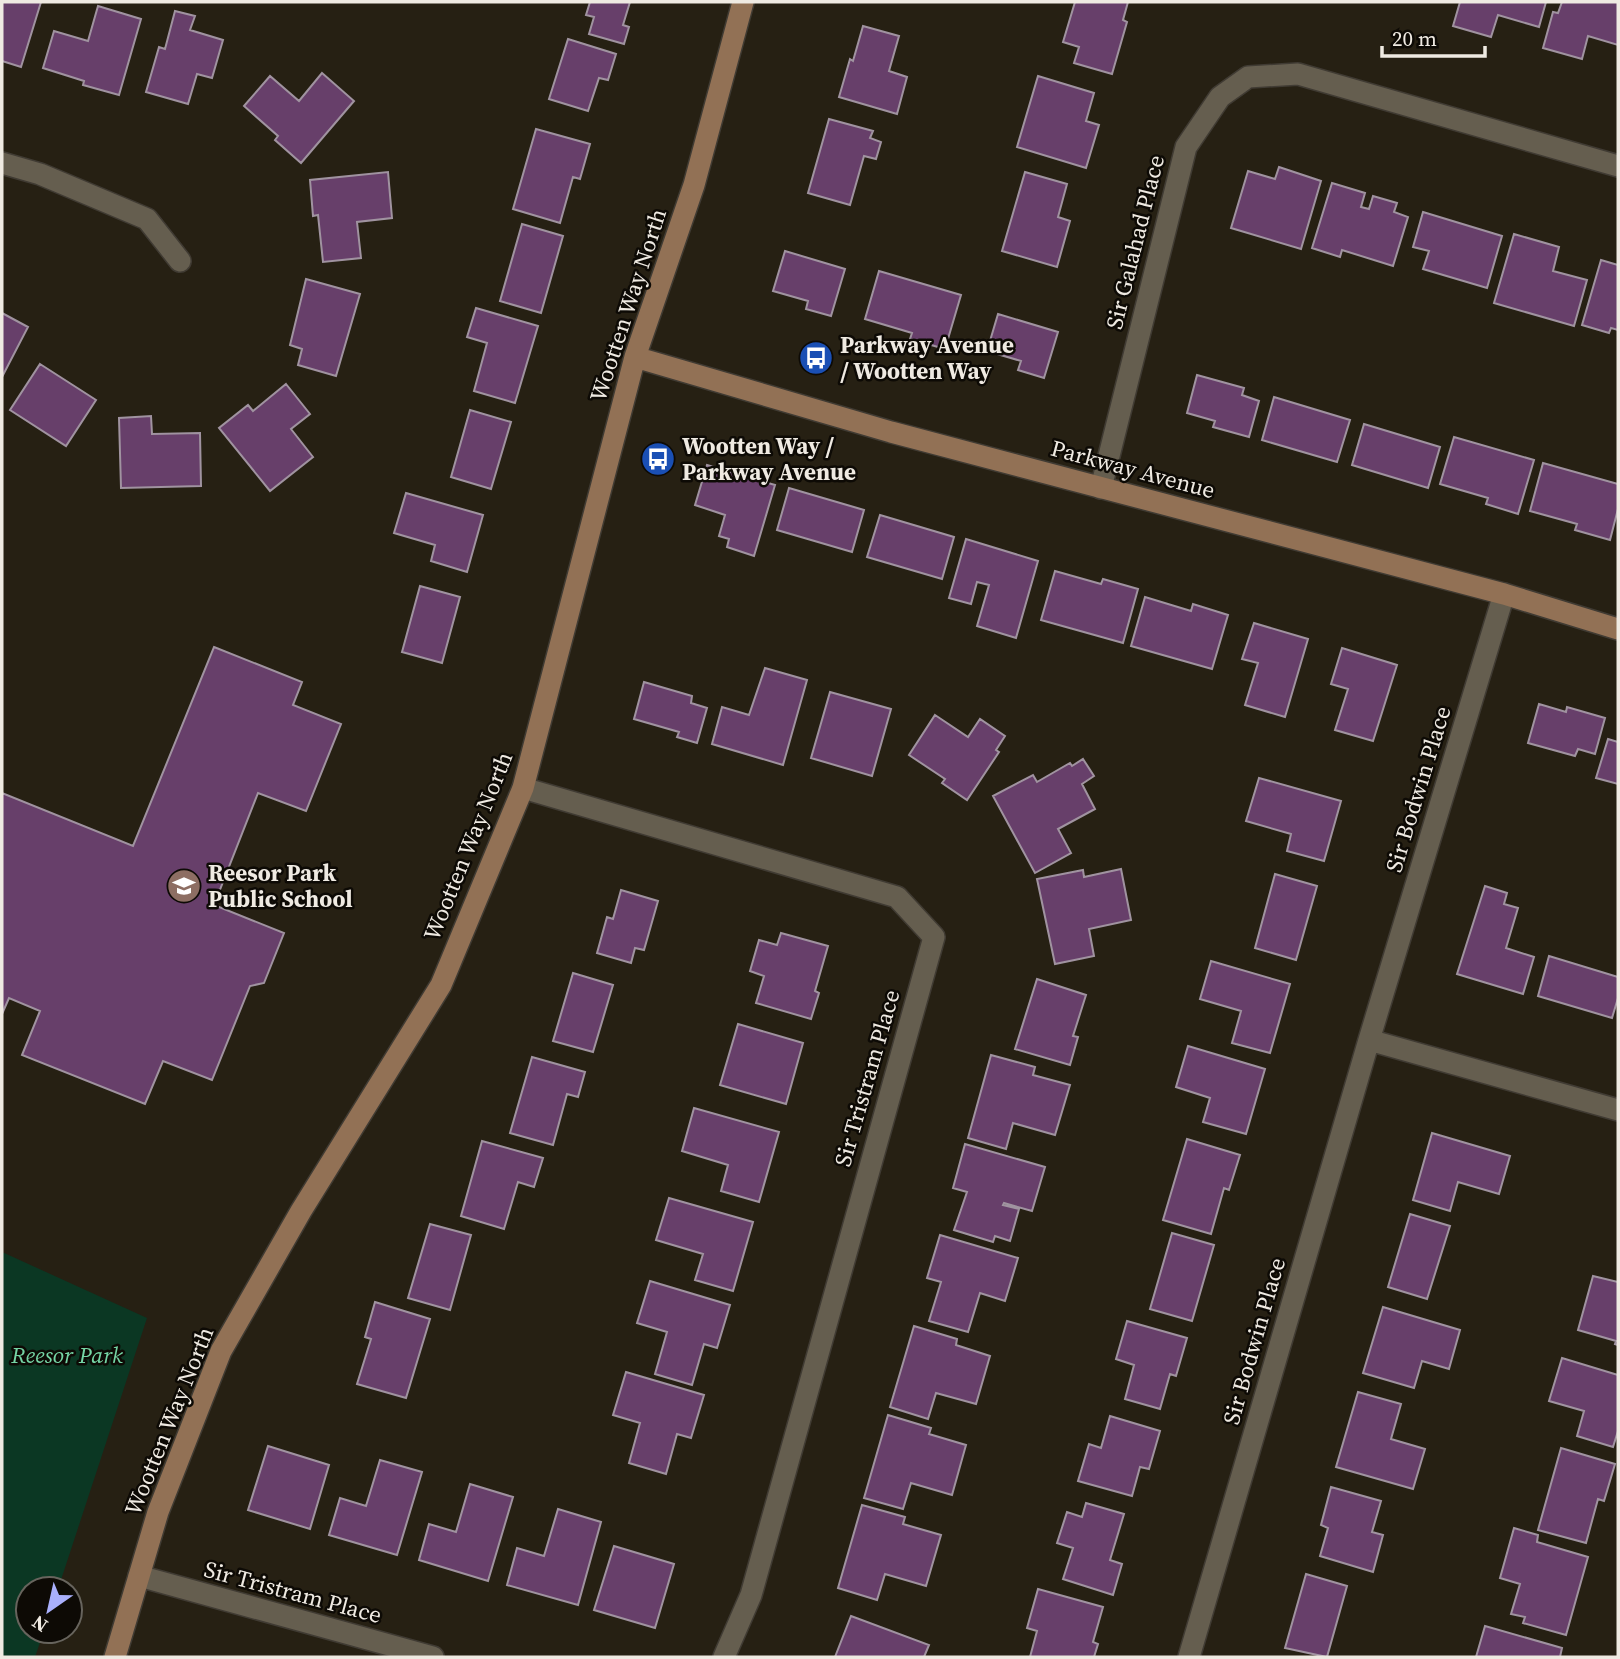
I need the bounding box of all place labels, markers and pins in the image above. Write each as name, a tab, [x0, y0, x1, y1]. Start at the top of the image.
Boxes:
place label: Parkway Avenue / Wootten Way	[840, 329, 1014, 387]
bus stop icon: Parkway Avenue / Wootten Way	[797, 339, 835, 377]
place label: Wootten Way / Parkway Avenue	[682, 430, 856, 488]
bus stop icon: Wootten Way / Parkway Avenue	[639, 440, 677, 478]
place label: Reesor Park Public School	[208, 857, 353, 915]
school or university icon: Reesor Park Public School	[165, 867, 203, 905]

